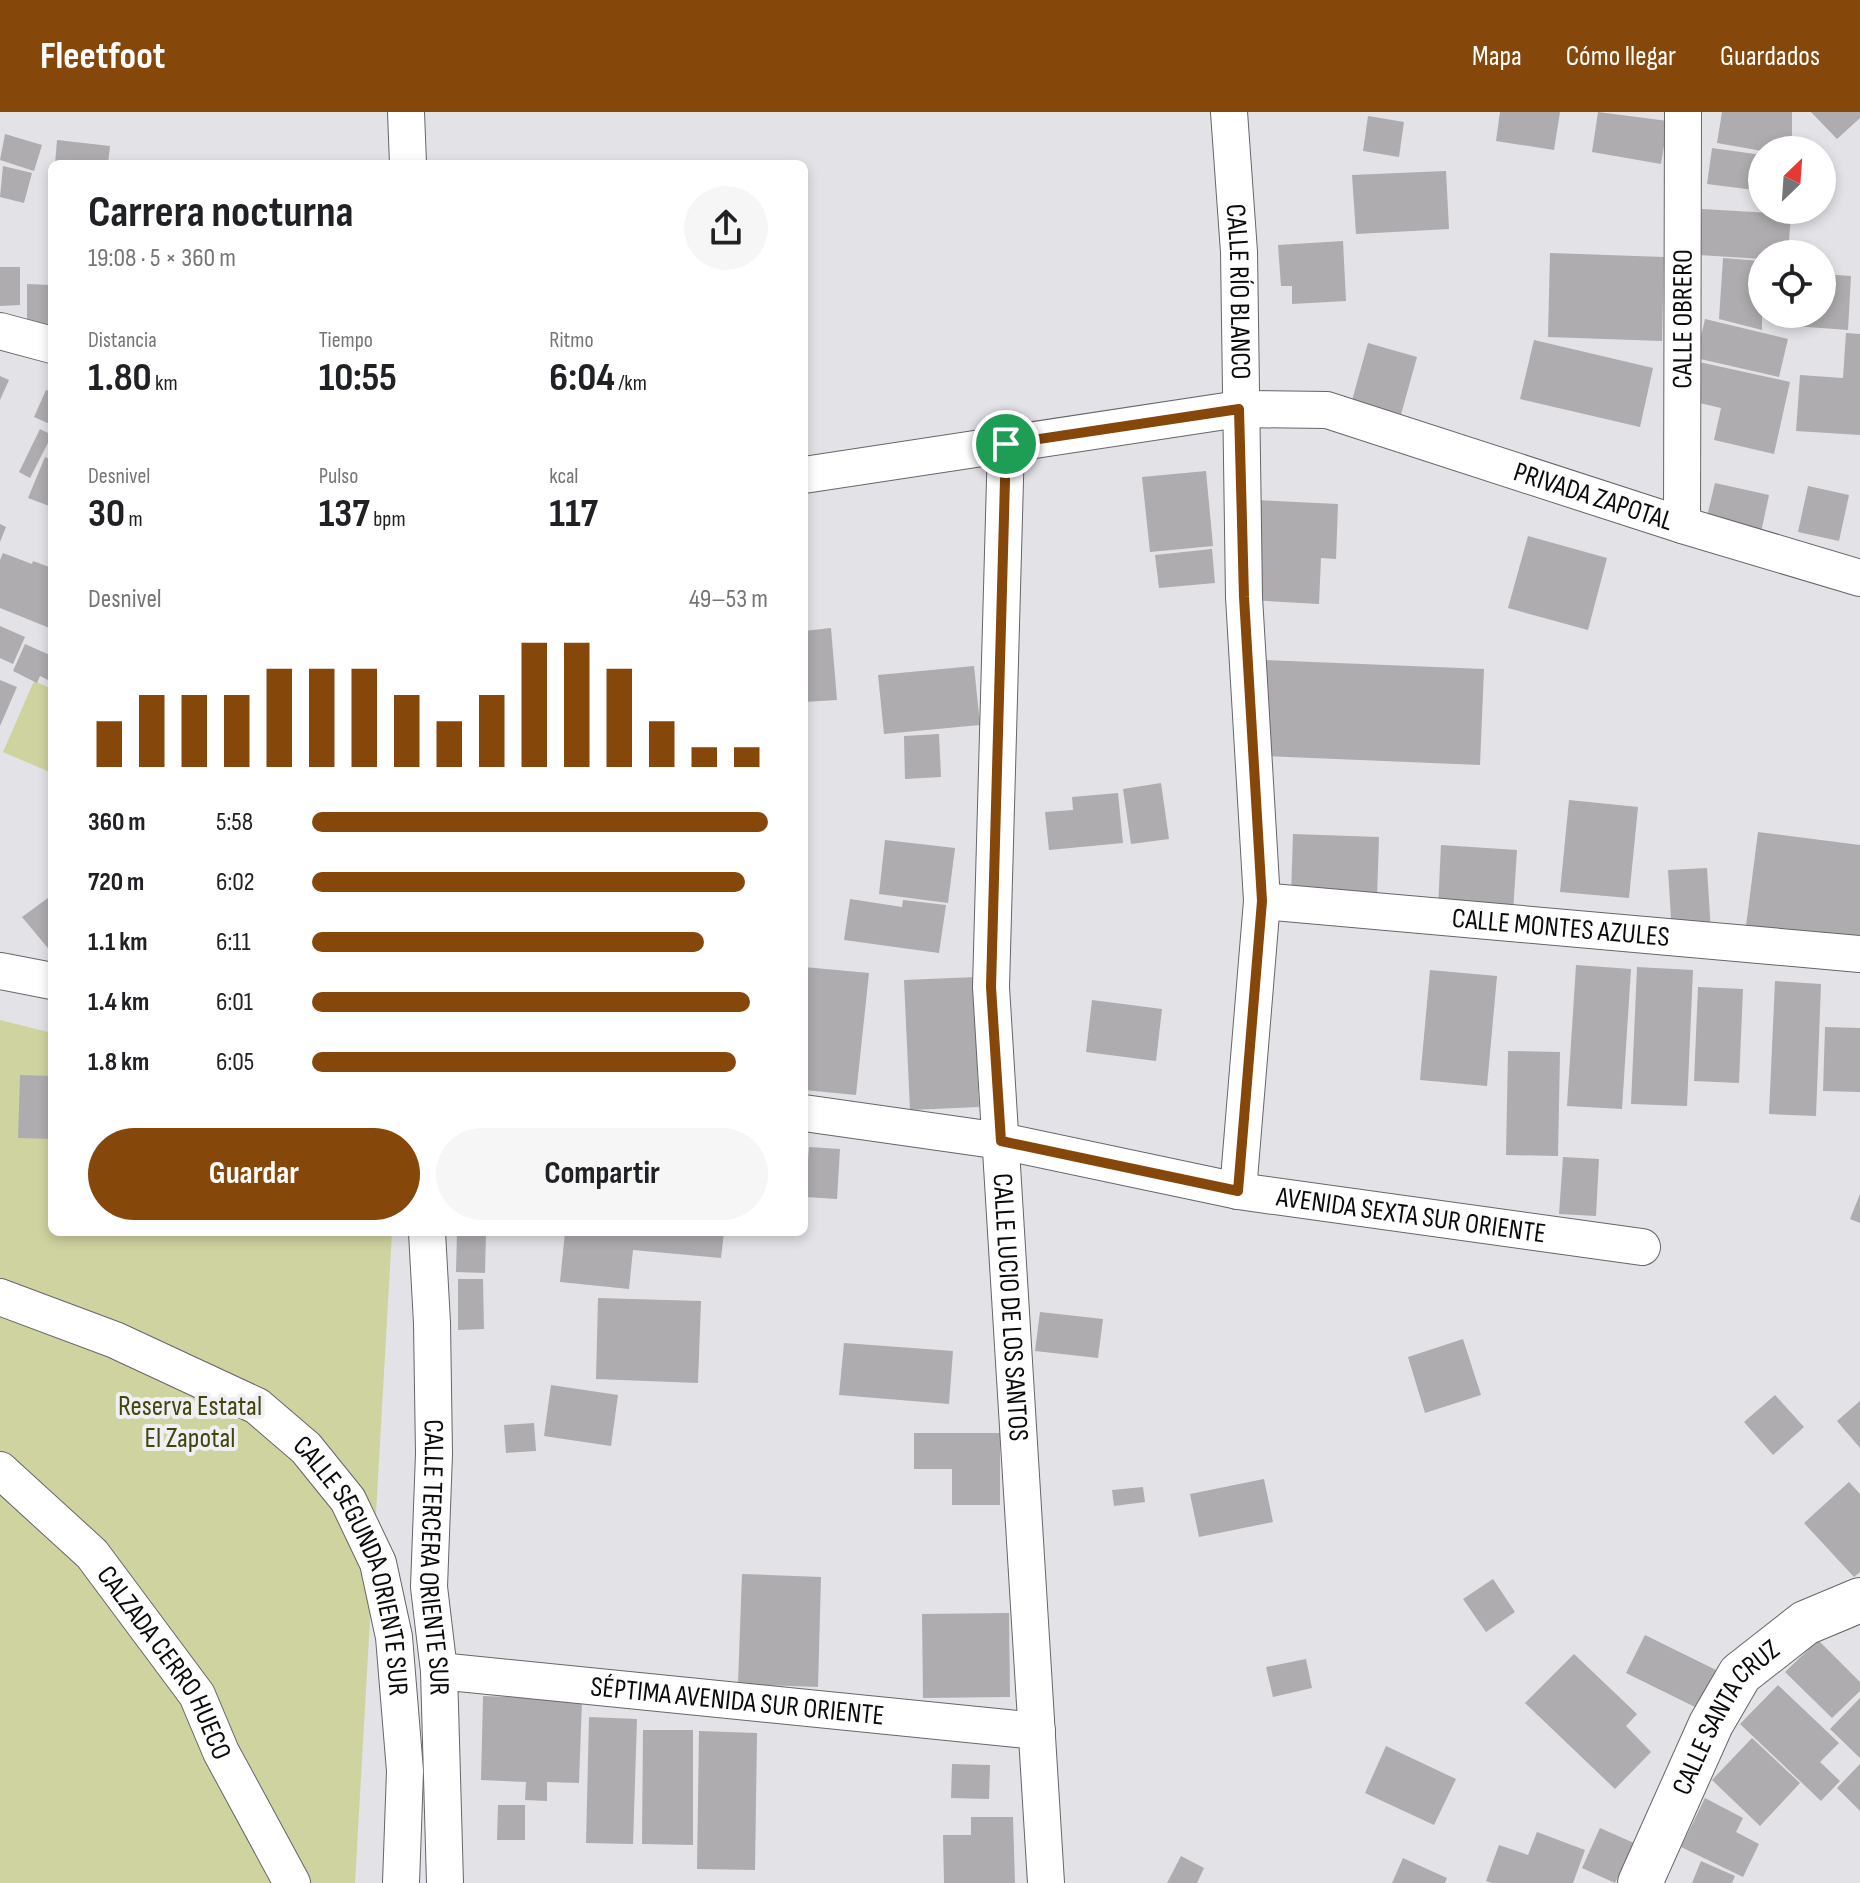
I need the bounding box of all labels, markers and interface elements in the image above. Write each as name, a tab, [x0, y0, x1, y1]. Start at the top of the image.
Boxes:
text: Fleetfoot	[40, 34, 165, 79]
text: Mapa	[1472, 40, 1522, 73]
text: Cómo llegar	[1566, 40, 1676, 73]
text: Guardados	[1720, 40, 1820, 73]
north arrow	[1748, 136, 1836, 224]
map controls	[1748, 136, 1836, 328]
text: Carrera nocturna	[88, 186, 354, 239]
button: share	[684, 186, 768, 270]
street label: CALLE RÍO BLANCO	[1219, 203, 1257, 380]
button: locate	[1748, 240, 1836, 328]
text: 19:08 · 5 × 360 m	[88, 243, 236, 274]
street label: CALLE OBRERO	[1666, 249, 1699, 389]
text: Distancia	[88, 327, 157, 354]
text: Tiempo	[319, 327, 373, 354]
text: Ritmo	[549, 327, 594, 354]
text: 1.80	[88, 354, 152, 402]
text: 10:55	[319, 354, 397, 402]
text: 6:04	[549, 354, 615, 402]
text: km	[152, 370, 178, 397]
text: /km	[615, 370, 647, 397]
pin	[972, 410, 1040, 478]
icon: arrive	[984, 422, 1028, 466]
street label: PRIVADA ZAPOTAL	[1510, 455, 1677, 537]
text: Desnivel	[88, 463, 150, 490]
text: Pulso	[319, 463, 358, 490]
text: kcal	[549, 463, 578, 490]
text: 30	[88, 490, 125, 538]
text: 137	[319, 490, 370, 538]
text: 117	[549, 490, 598, 538]
text: m	[125, 506, 143, 533]
text: bpm	[370, 506, 406, 533]
text: Desnivel	[88, 584, 162, 615]
text: 49–53 m	[689, 584, 768, 615]
text: 360 m	[88, 807, 146, 838]
text: 5:58	[216, 807, 253, 838]
text: 720 m	[88, 867, 144, 898]
text: 6:02	[216, 867, 255, 898]
street label: CALLE MONTES AZULES	[1451, 901, 1671, 954]
text: 1.1 km	[88, 927, 147, 958]
text: 6:11	[216, 927, 251, 958]
text: 1.4 km	[88, 987, 149, 1018]
text: 6:01	[216, 987, 253, 1018]
text: 1.8 km	[88, 1047, 149, 1078]
text: 6:05	[216, 1047, 254, 1078]
button: Guardar	[88, 1128, 420, 1220]
button: Compartir	[436, 1128, 768, 1220]
street label: CALLE LUCIO DE LOS SANTOS	[986, 1172, 1035, 1442]
street label: AVENIDA SEXTA SUR ORIENTE	[1273, 1180, 1548, 1250]
park label: Reserva Estatal El Zapotal	[118, 1390, 262, 1455]
street label: CALLE TERCERA ORIENTE SUR	[412, 1419, 456, 1696]
street label: CALLE SEGUNDA ORIENTE SUR	[287, 1428, 415, 1697]
street label: CALZADA CERRO HUECO	[90, 1559, 239, 1764]
street label: CALLE SANTA CRUZ	[1665, 1633, 1786, 1800]
street label: SÉPTIMA AVENIDA SUR ORIENTE	[589, 1670, 886, 1732]

